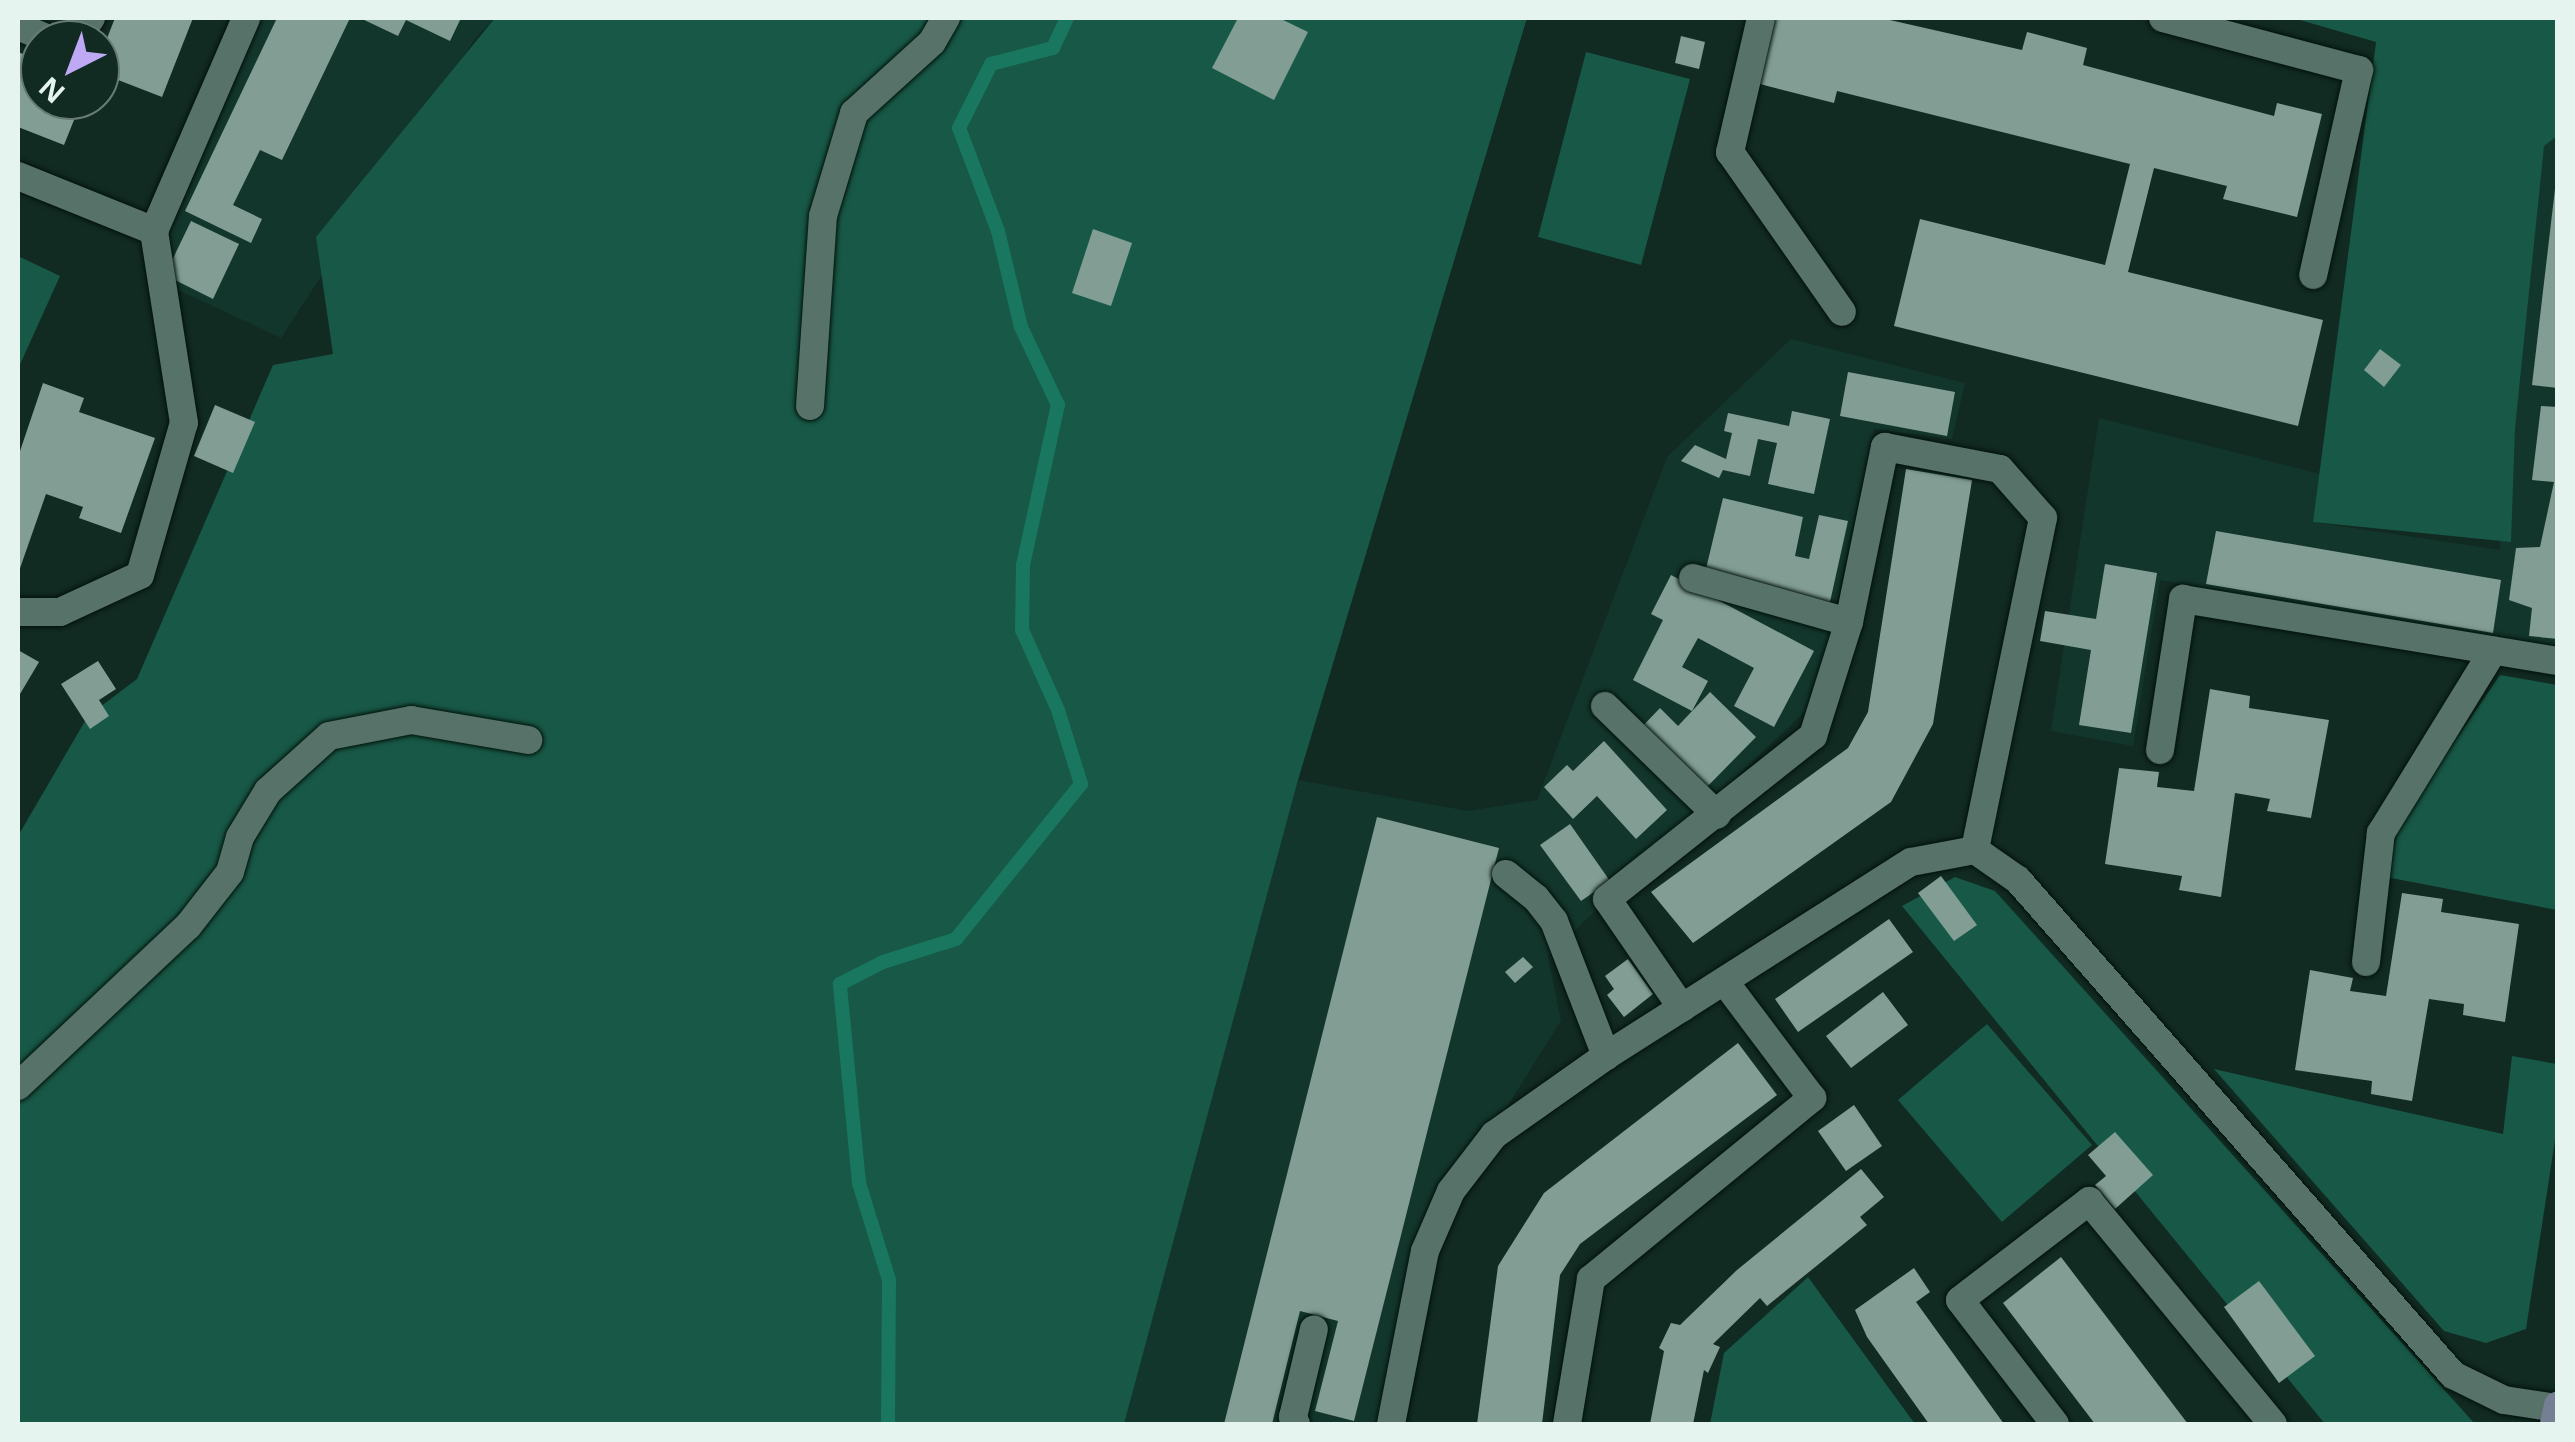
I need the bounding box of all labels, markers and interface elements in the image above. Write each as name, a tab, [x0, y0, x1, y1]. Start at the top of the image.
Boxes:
north arrow	[20, 20, 120, 120]
text: N	[30, 69, 72, 113]

